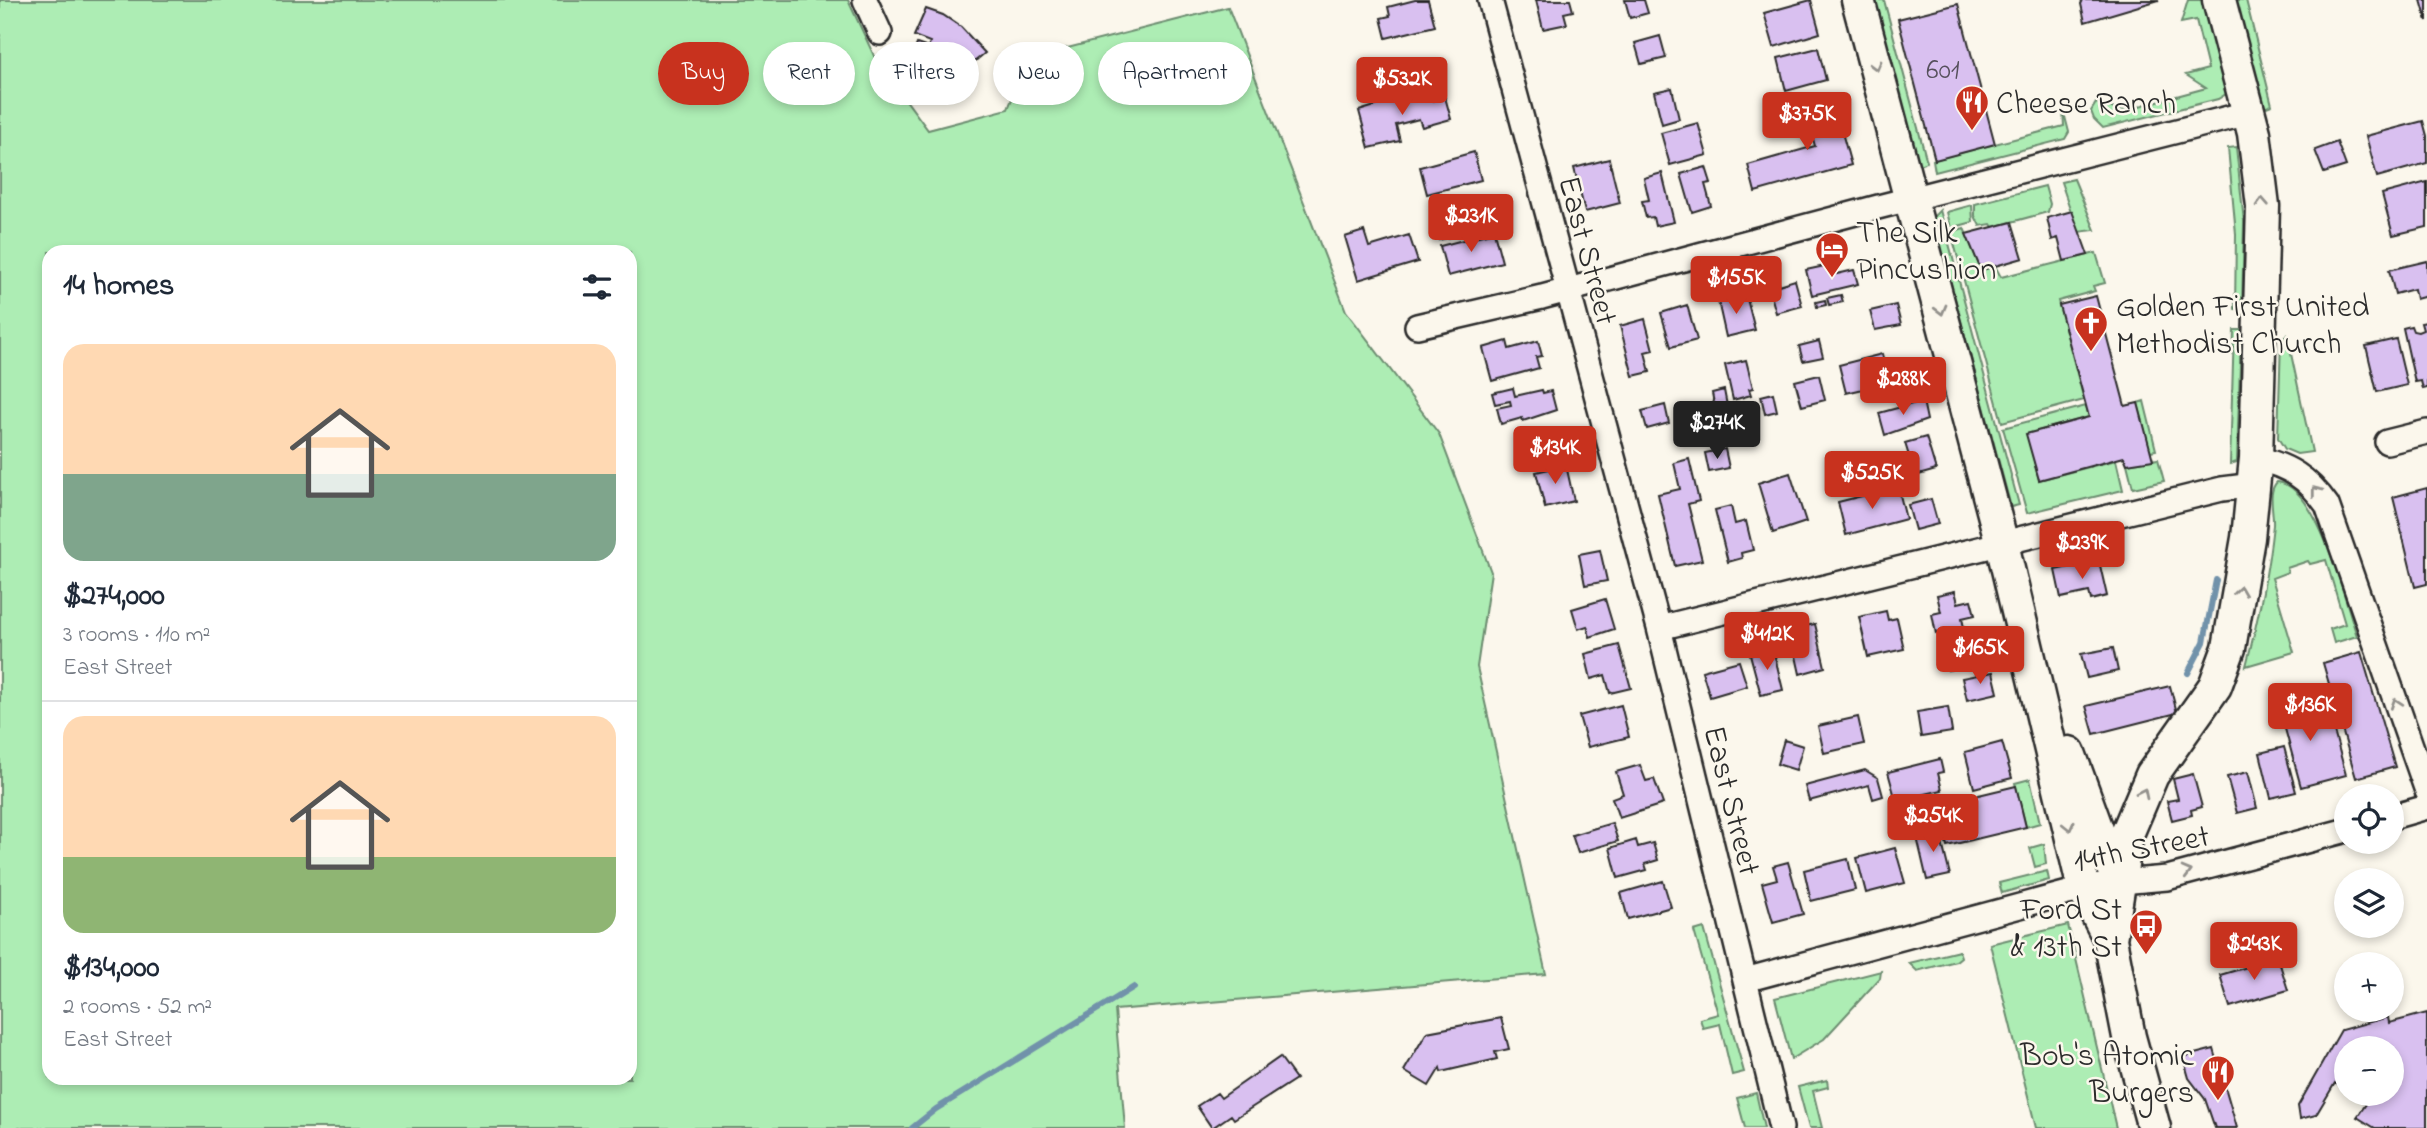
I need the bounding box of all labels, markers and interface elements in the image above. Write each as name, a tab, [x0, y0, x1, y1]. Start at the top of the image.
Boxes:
chip: Buy	[658, 42, 749, 105]
chip: Rent	[763, 42, 855, 105]
chip: Filters	[869, 42, 979, 105]
chip: New	[993, 42, 1084, 105]
chip: Apartment	[1098, 42, 1252, 105]
house number: 601	[1926, 51, 1960, 92]
pin: $532K	[1353, 58, 1451, 117]
one-way arrow	[1868, 60, 1882, 72]
text: $532K	[1372, 63, 1432, 96]
place label: Cheese Ranch	[1996, 82, 2176, 129]
restaurant icon: Cheese Ranch	[1953, 83, 1991, 132]
pin: $375K	[1758, 92, 1856, 152]
text: $375K	[1778, 98, 1836, 131]
street label: East Street	[1543, 171, 1628, 331]
pin: $231K	[1422, 194, 1520, 254]
one-way arrow	[2255, 196, 2270, 207]
text: $231K	[1444, 200, 1498, 233]
place label: The Silk Pincushion	[1856, 211, 1996, 295]
hotel icon: The Silk Pincushion	[1813, 230, 1851, 279]
pin: $155K	[1687, 256, 1785, 316]
text: $155K	[1707, 262, 1765, 295]
text: 14 homes	[63, 265, 174, 309]
icon: filters	[578, 268, 616, 306]
place label: Golden First United Methodist Church	[2116, 285, 2370, 369]
one-way arrow	[1933, 303, 1947, 315]
church icon: Golden First United Methodist Church	[2072, 304, 2110, 353]
pin: $288K	[1854, 358, 1952, 417]
text: $288K	[1876, 363, 1930, 396]
icon: home	[277, 390, 403, 516]
pin: $274K	[1668, 402, 1766, 461]
text: $274K	[1689, 407, 1745, 440]
pin: $134K	[1506, 426, 1604, 486]
text: $134K	[1529, 432, 1581, 465]
pin: $525K	[1823, 452, 1921, 511]
text: $525K	[1841, 457, 1903, 490]
one-way arrow	[2312, 487, 2325, 499]
pin: $239K	[2033, 522, 2131, 581]
text: $239K	[2056, 527, 2108, 560]
text: $274,000	[63, 575, 165, 619]
one-way arrow	[2233, 586, 2248, 597]
pin: $412K	[1718, 612, 1816, 672]
text: $412K	[1740, 618, 1794, 651]
text: 3 rooms · 110 m²	[63, 619, 210, 652]
pin: $165K	[1931, 626, 2029, 686]
text: $165K	[1952, 632, 2008, 665]
text: East Street	[63, 652, 173, 685]
pin: $136K	[2261, 684, 2359, 743]
text: $136K	[2284, 689, 2336, 722]
one-way arrow	[2390, 698, 2404, 710]
street label: East Street	[1688, 721, 1771, 881]
icon: home	[277, 762, 403, 888]
map controls	[2334, 784, 2404, 1106]
button: locate	[2334, 784, 2404, 854]
one-way arrow	[2134, 788, 2148, 800]
pin: $254K	[1884, 794, 1982, 854]
text: $254K	[1903, 800, 1963, 833]
street label: 14th Street	[2069, 814, 2214, 887]
one-way arrow	[2061, 820, 2075, 832]
one-way arrow	[2181, 866, 2193, 881]
button: layers	[2334, 868, 2404, 938]
place label: Ford St & 13th St	[2011, 888, 2122, 972]
bus stop icon: Ford St & 13th St	[2127, 907, 2165, 956]
pin: $243K	[2205, 922, 2303, 982]
text: $243K	[2226, 928, 2282, 961]
text: $134,000	[63, 947, 159, 991]
button: +	[2334, 952, 2404, 1022]
text: 2 rooms · 52 m²	[63, 991, 212, 1024]
text: East Street	[63, 1024, 173, 1057]
place label: Bob's Atomic Burgers	[2019, 1034, 2195, 1118]
button: −	[2334, 1036, 2404, 1106]
restaurant icon: Bob's Atomic Burgers	[2199, 1053, 2237, 1102]

